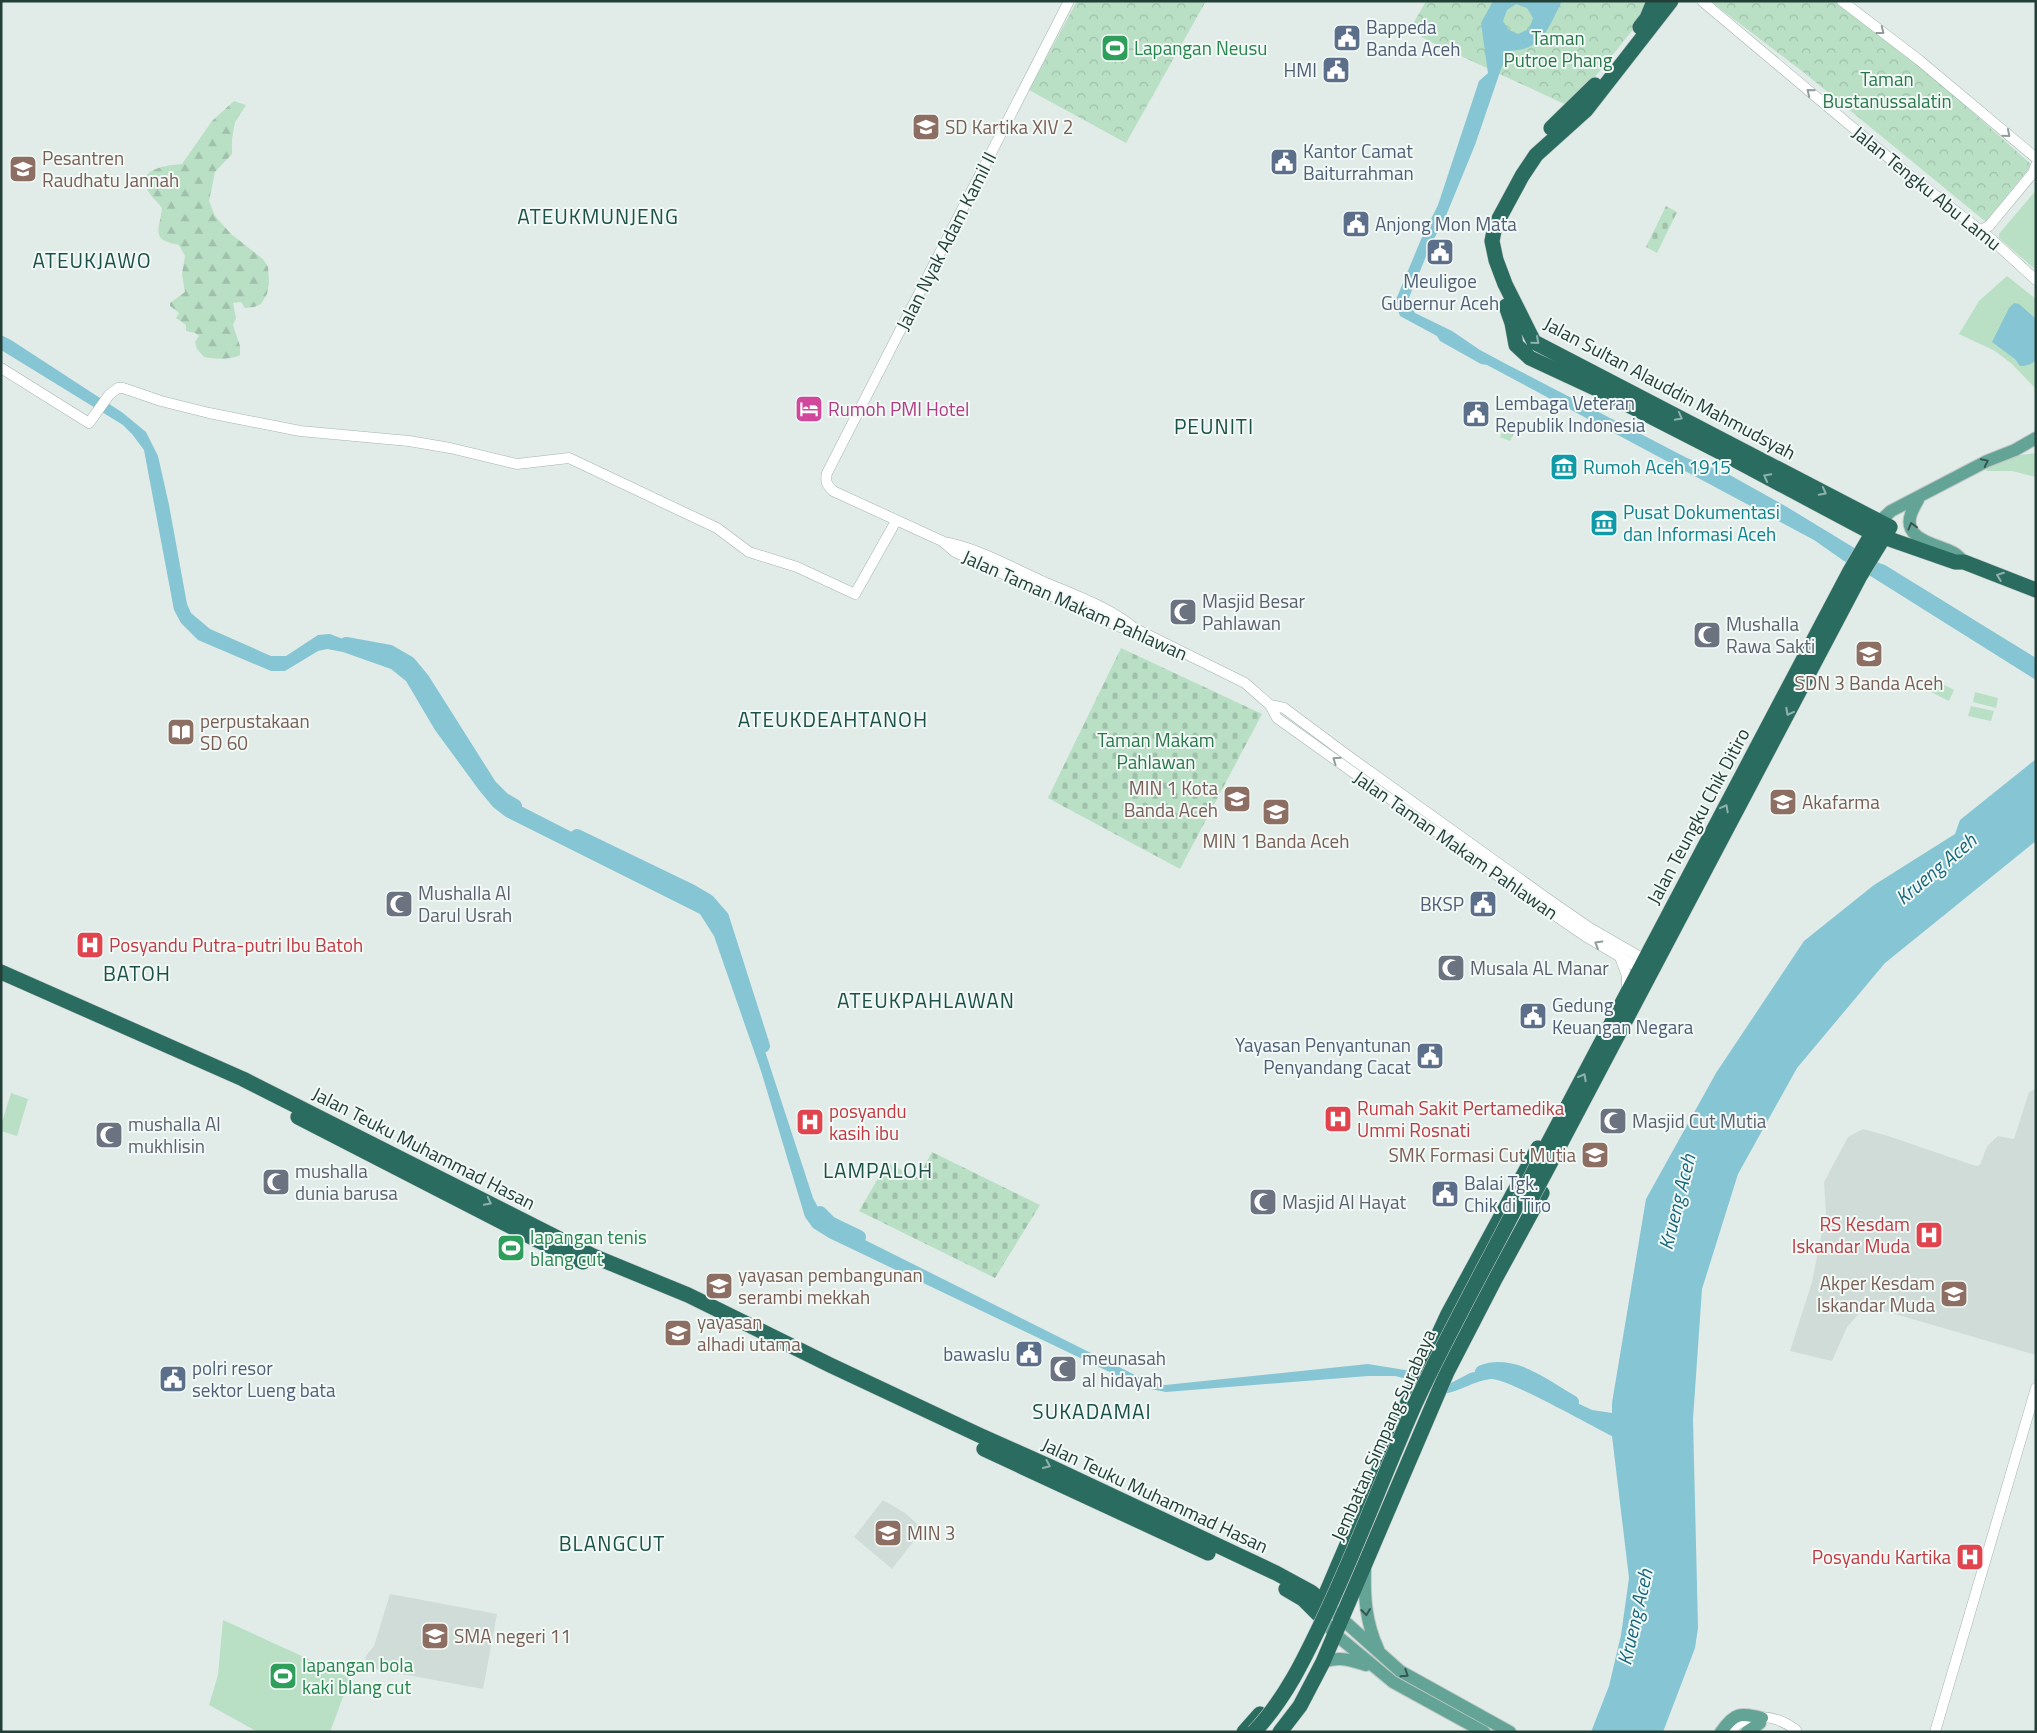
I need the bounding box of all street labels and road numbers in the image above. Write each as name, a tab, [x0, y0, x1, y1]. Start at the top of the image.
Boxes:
street label: Jalan Tengku Abu Lamu	[1846, 118, 2008, 257]
street label: Jalan Nyak Adam Kamil II	[888, 146, 1003, 335]
street label: Jalan Sultan Alauddin Mahmudsyah	[1539, 309, 1801, 466]
street label: Jalan Taman Makam Pahlawan	[958, 542, 1193, 667]
street label: Jalan Teungku Chik Ditiro	[1639, 722, 1756, 909]
street label: Jalan Taman Makam Pahlawan	[1348, 763, 1565, 926]
street label: Jalan Teuku Muhammad Hasan	[308, 1079, 541, 1216]
street label: Jembatan Simpang Surabaya	[1323, 1324, 1443, 1545]
street label: Jalan Teuku Muhammad Hasan	[1037, 1429, 1273, 1560]

